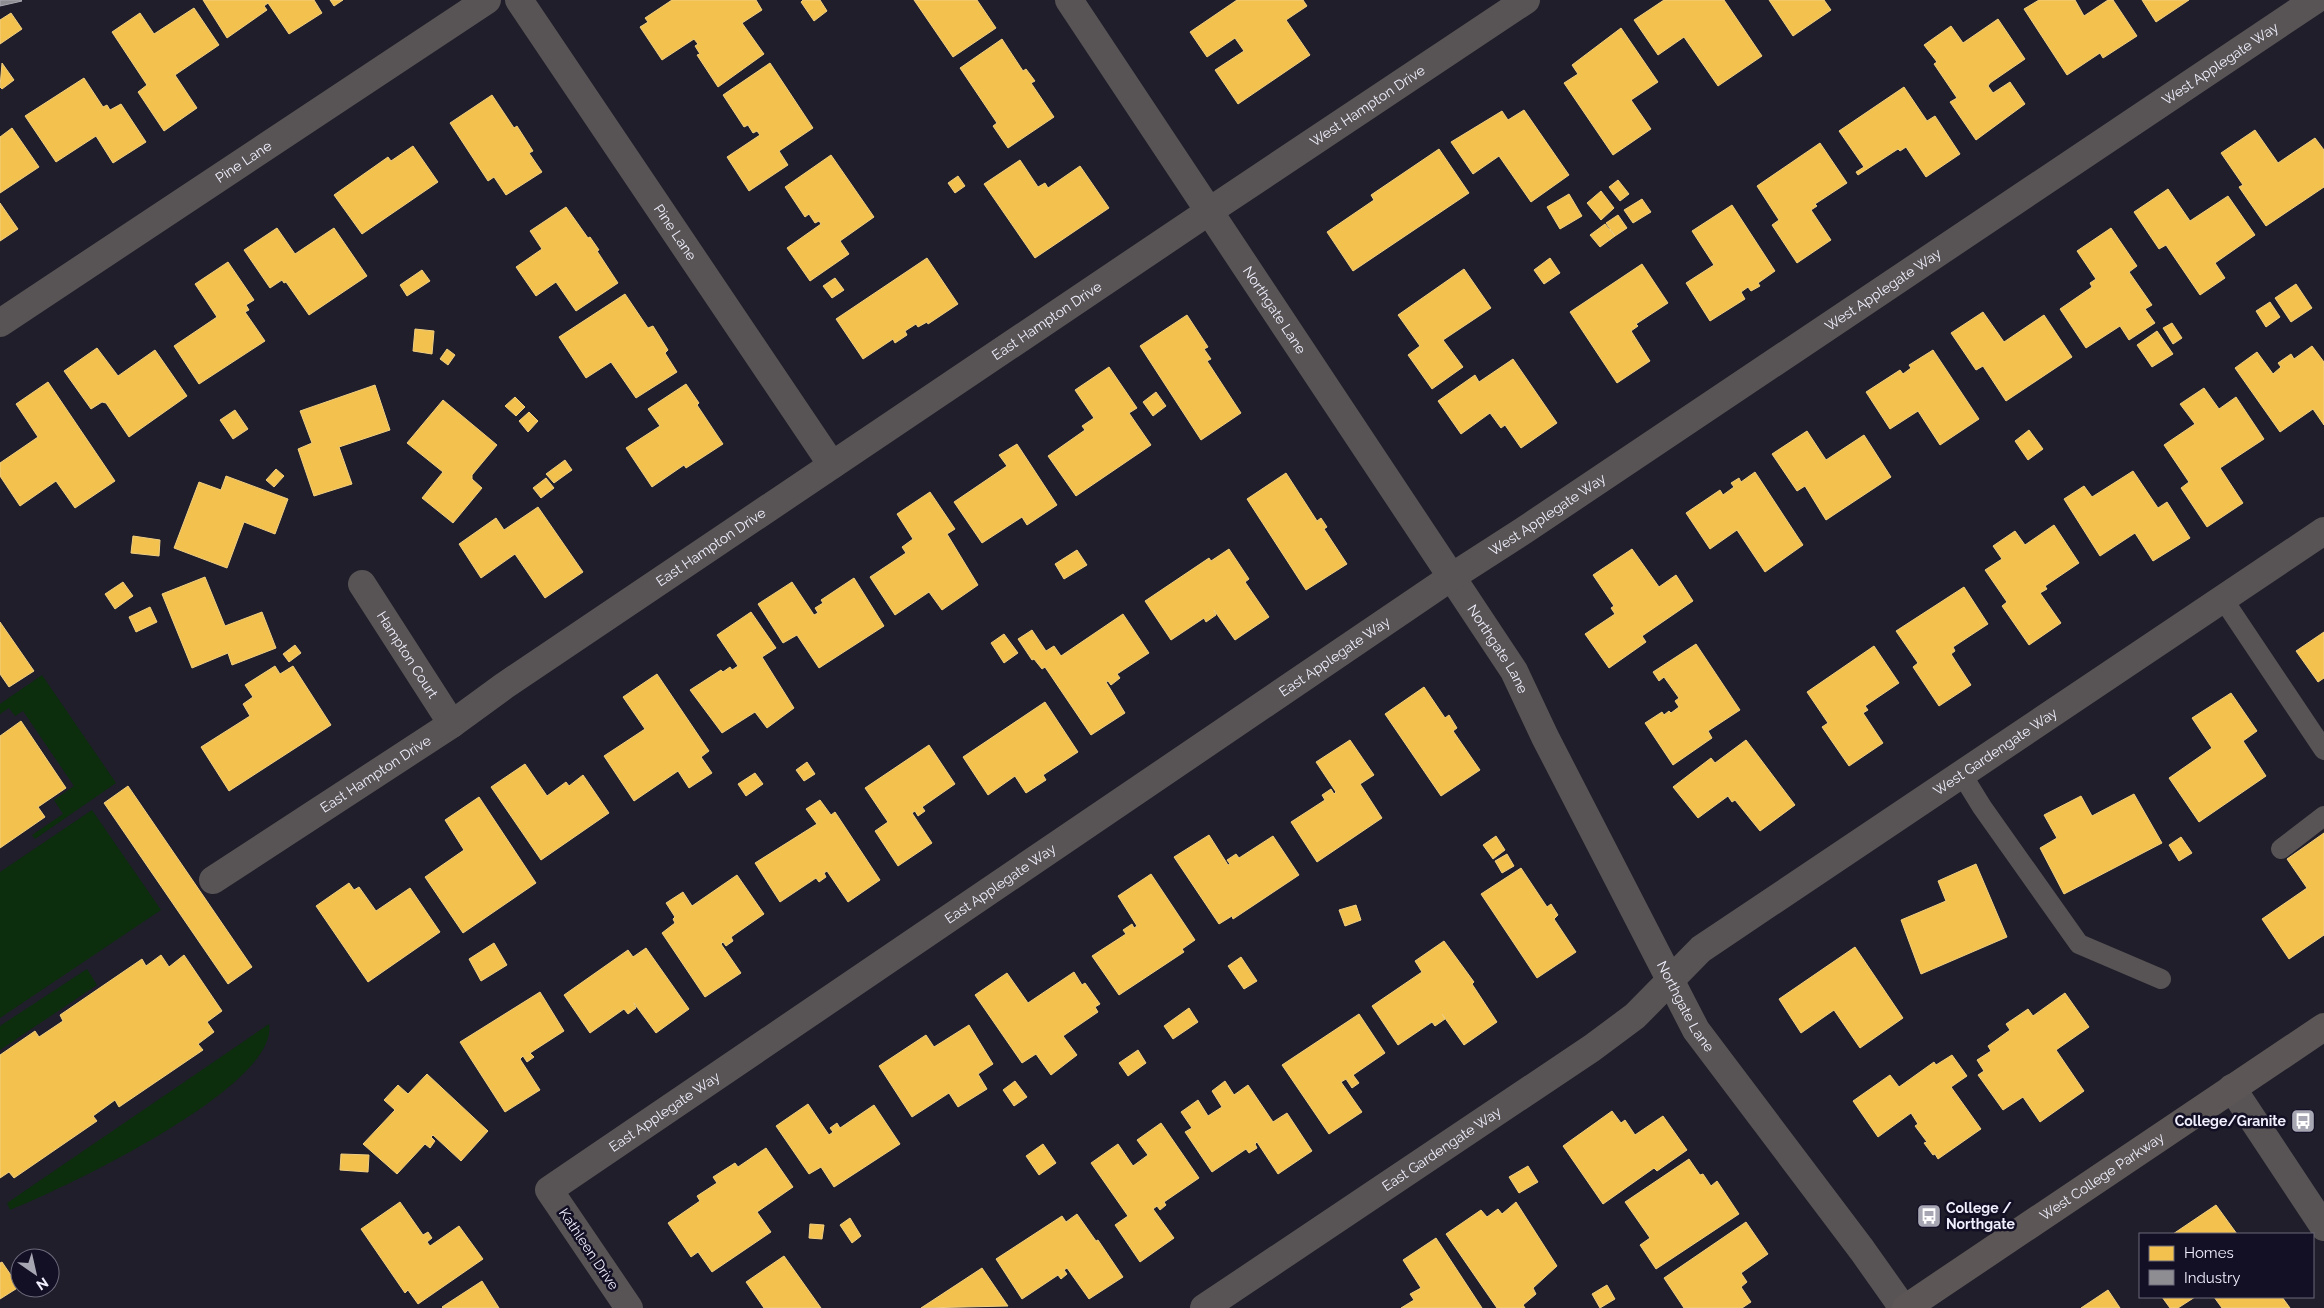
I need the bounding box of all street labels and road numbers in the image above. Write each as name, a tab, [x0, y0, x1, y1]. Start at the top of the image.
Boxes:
street label: West Applegate Way	[2159, 19, 2282, 108]
street label: West Hampton Drive	[1307, 62, 1428, 150]
street label: Pine Lane	[212, 137, 274, 186]
street label: Pine Lane	[651, 201, 700, 263]
street label: West Applegate Way	[1822, 245, 1944, 334]
street label: Northgate Lane	[1240, 263, 1309, 357]
street label: East Hampton Drive	[989, 278, 1104, 363]
street label: West Applegate Way	[1486, 470, 1609, 559]
street label: East Hampton Drive	[653, 504, 769, 589]
street label: Northgate Lane	[1464, 602, 1531, 696]
street label: Hampton Court	[374, 608, 441, 701]
street label: East Applegate Way	[1276, 613, 1393, 700]
street label: West Gardengate Way	[1930, 704, 2060, 799]
street label: East Hampton Drive	[317, 732, 434, 816]
street label: East Applegate Way	[942, 840, 1059, 927]
street label: Northgate Lane	[1654, 958, 1718, 1055]
street label: East Applegate Way	[606, 1068, 723, 1155]
street label: East Gardengate Way	[1379, 1103, 1504, 1194]
street label: West College Parkway	[2037, 1129, 2167, 1224]
street label: Kathleen Drive	[556, 1205, 622, 1293]

